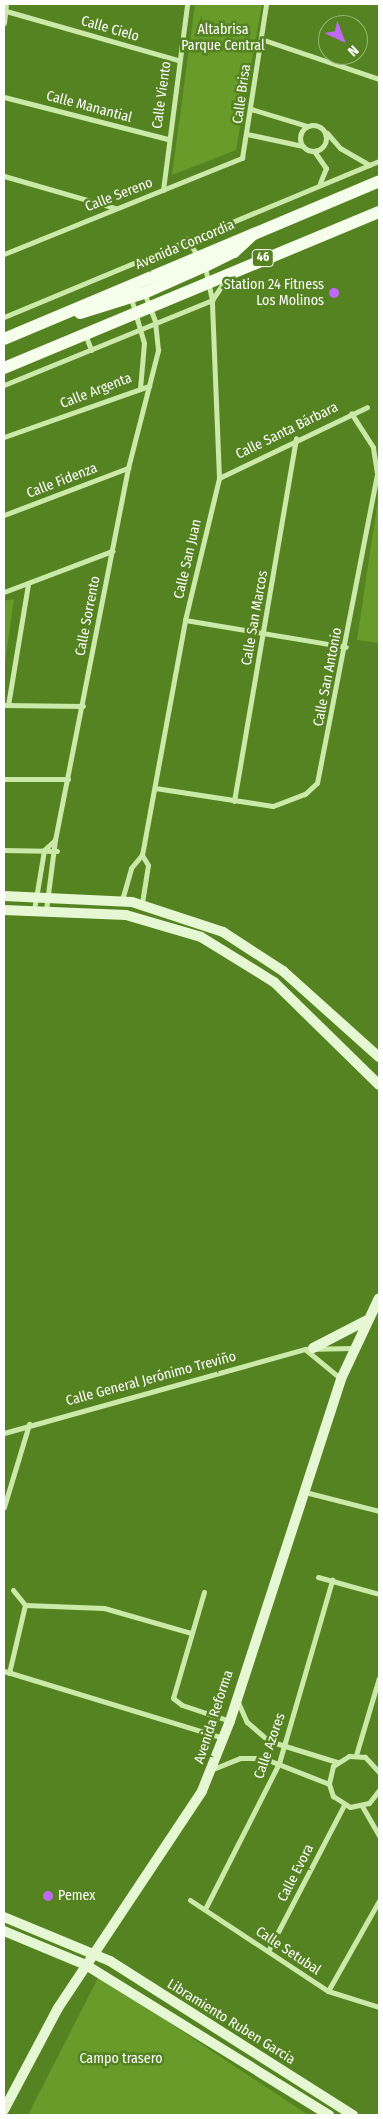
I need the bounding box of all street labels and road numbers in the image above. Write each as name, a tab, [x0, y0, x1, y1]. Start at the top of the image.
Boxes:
street label: Calle Cielo	[79, 13, 141, 45]
street label: Calle Viento	[149, 60, 175, 130]
street label: Calle Brisa	[230, 63, 254, 125]
street label: Calle Manantial	[44, 87, 134, 127]
street label: Calle Sereno	[83, 174, 155, 216]
street label: Avenida Concordia	[133, 217, 237, 273]
road number: 46	[252, 248, 274, 268]
street label: Calle Argenta	[58, 370, 134, 412]
street label: Calle Santa Bárbara	[233, 399, 341, 463]
street label: Calle Fidenza	[24, 460, 100, 502]
street label: Calle San Juan	[171, 518, 205, 600]
street label: Calle San Marcos	[238, 569, 272, 667]
street label: Calle Sorrento	[72, 575, 104, 657]
street label: Calle San Antonio	[310, 626, 346, 728]
street label: Calle General Jerónimo Treviño	[64, 1348, 238, 1410]
street label: Avenida Reforma	[191, 1668, 237, 1766]
street label: Calle Azores	[251, 1711, 289, 1781]
street label: Calle Evora	[274, 1841, 318, 1905]
street label: Calle Setubal	[252, 1923, 324, 1979]
street label: Libramiento Ruben Garcia	[164, 1976, 298, 2068]

